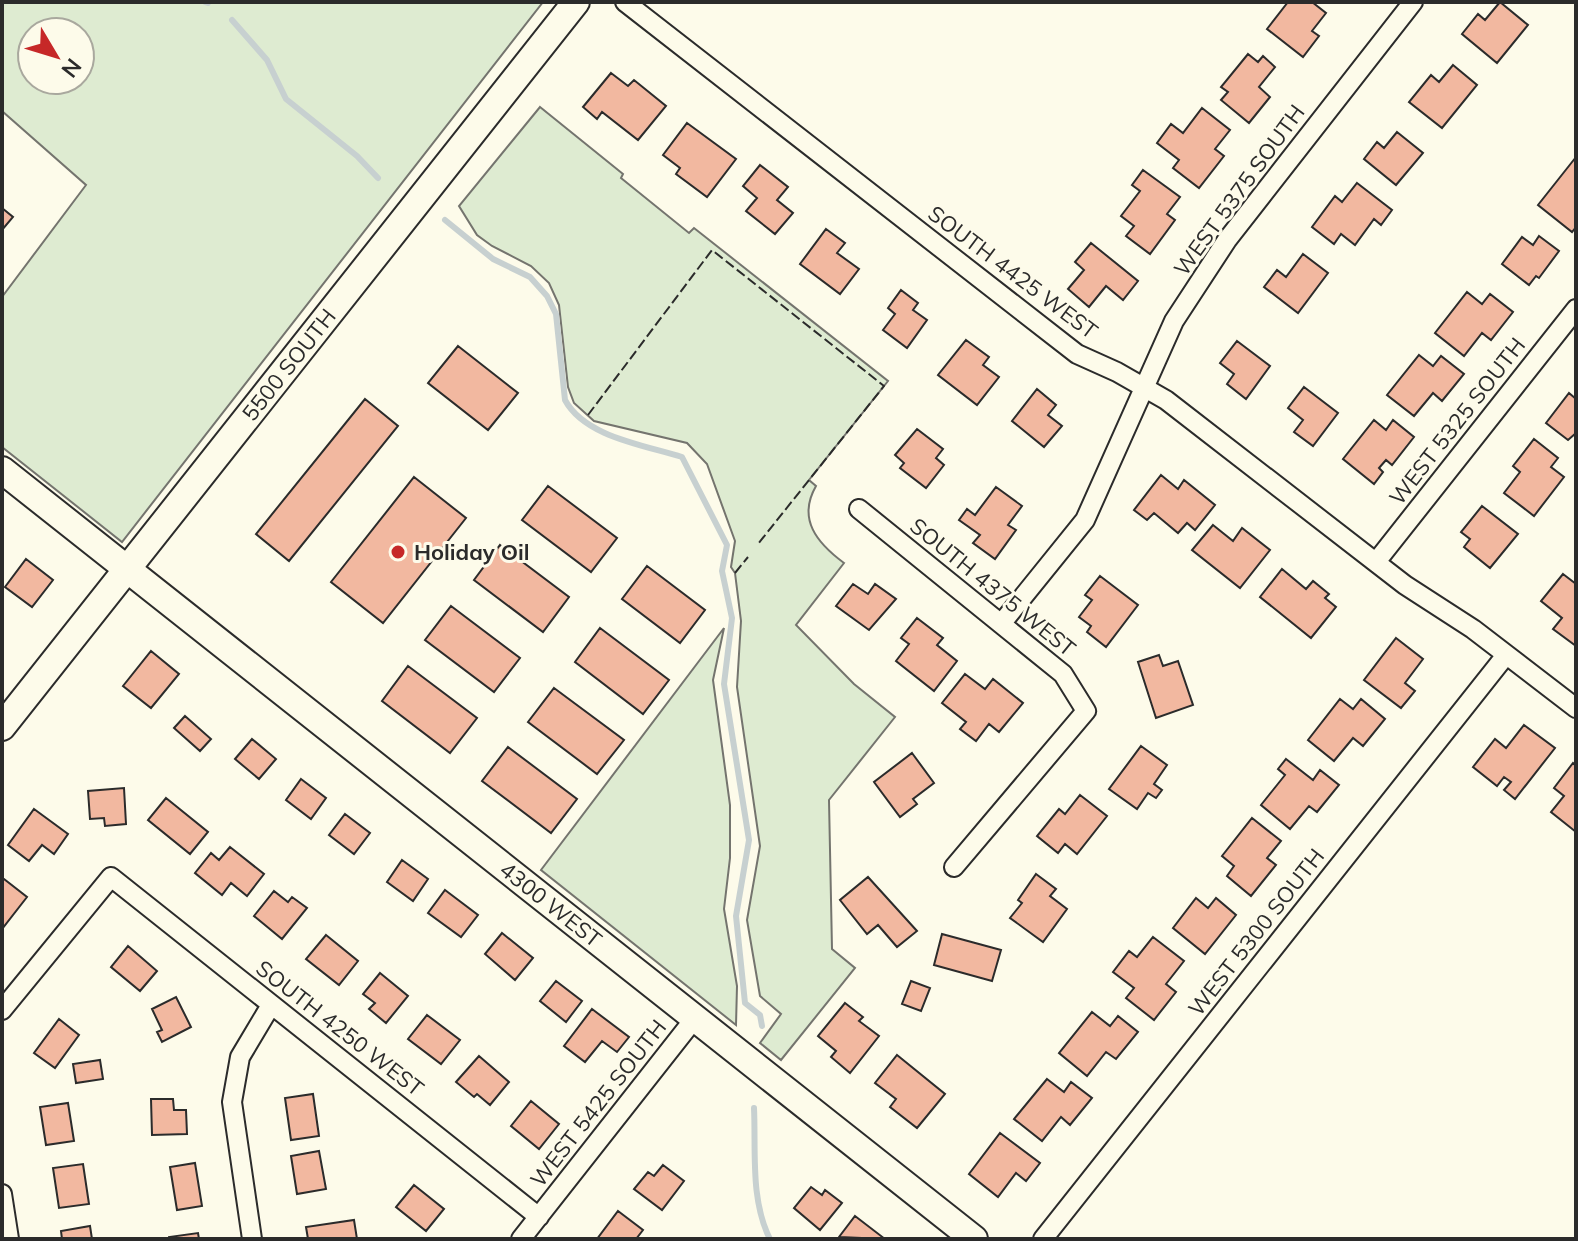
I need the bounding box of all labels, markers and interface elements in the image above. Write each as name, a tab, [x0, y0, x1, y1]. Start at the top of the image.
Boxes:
north arrow	[16, 16, 96, 96]
text: N	[56, 53, 88, 83]
street label: WEST 5375 SOUTH	[1167, 99, 1311, 281]
street label: SOUTH 4425 WEST	[923, 199, 1103, 345]
street label: 5500 SOUTH	[236, 303, 342, 427]
street label: WEST 5325 SOUTH	[1383, 332, 1531, 510]
street label: SOUTH 4375 WEST	[905, 512, 1081, 662]
place label: Holiday Oil	[414, 538, 529, 566]
marker: Holiday Oil	[389, 543, 407, 561]
street label: WEST 5300 SOUTH	[1182, 843, 1330, 1021]
street label: 4300 WEST	[494, 855, 608, 953]
street label: SOUTH 4250 WEST	[251, 954, 429, 1102]
street label: WEST 5425 SOUTH	[524, 1014, 672, 1192]

